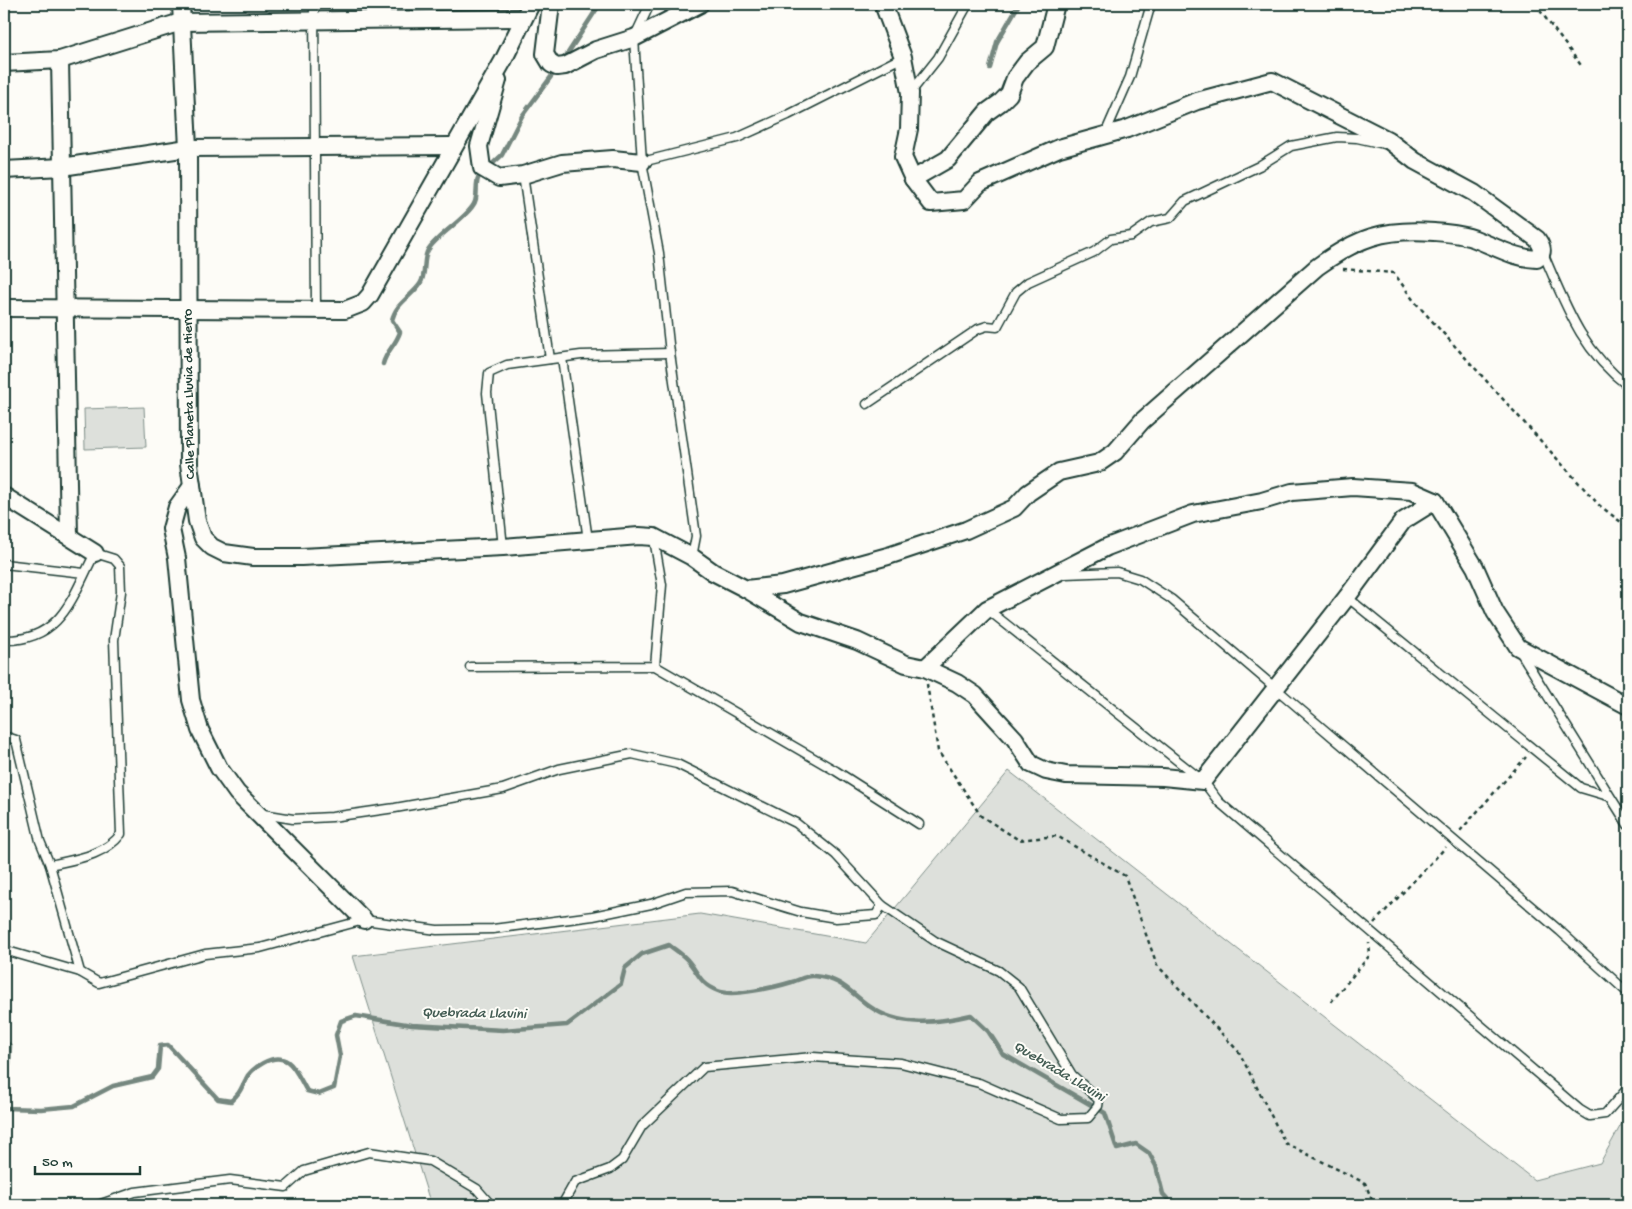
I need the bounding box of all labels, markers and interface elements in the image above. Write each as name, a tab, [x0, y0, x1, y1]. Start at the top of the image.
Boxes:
street label: Calle Planeta Lluvia de Hierro	[180, 309, 200, 479]
water label: Quebrada Llavini	[422, 1004, 528, 1024]
water label: Quebrada Llavini	[1010, 1037, 1110, 1108]
scale bar	[35, 1144, 140, 1176]
text: 50 m	[42, 1154, 73, 1172]

